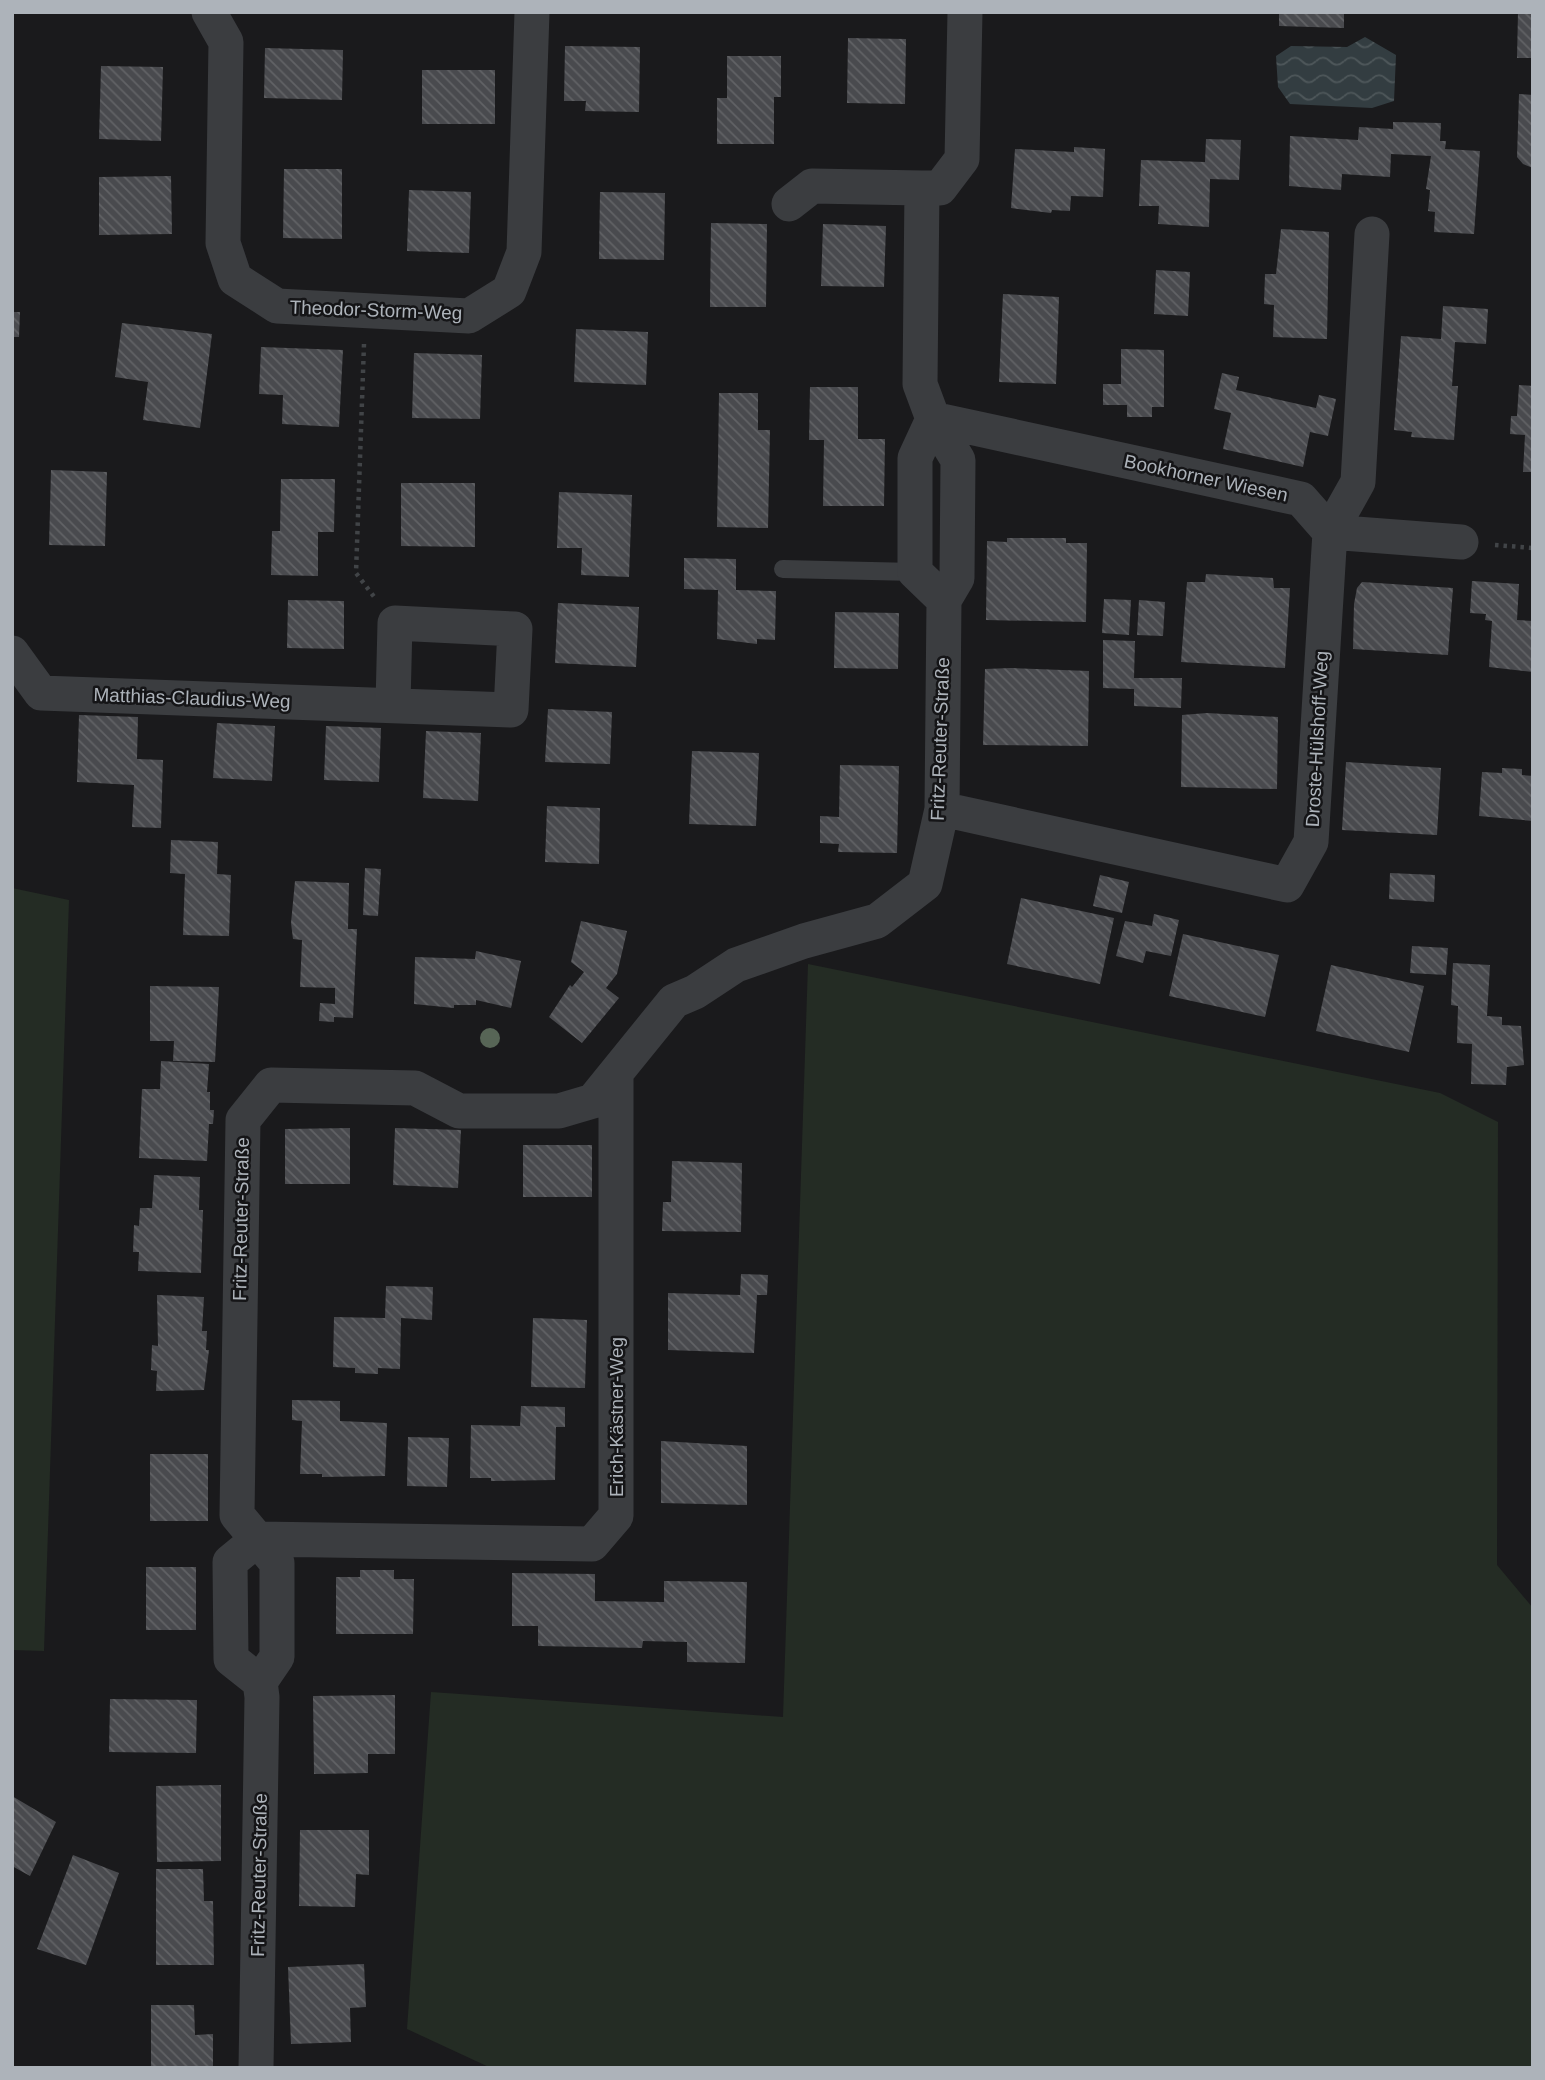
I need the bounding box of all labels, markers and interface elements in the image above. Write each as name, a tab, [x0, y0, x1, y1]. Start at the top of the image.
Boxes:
street label: Theodor-Storm-Weg	[289, 296, 463, 324]
street label: Bookhorner Wiesen	[1122, 450, 1290, 506]
street label: Droste-Hülshoff-Weg	[1302, 650, 1332, 828]
street label: Fritz-Reuter-Straße	[927, 657, 953, 821]
street label: Matthias-Claudius-Weg	[93, 684, 291, 712]
street label: Fritz-Reuter-Straße	[229, 1137, 253, 1301]
street label: Erich-Kästner-Weg	[606, 1337, 627, 1497]
street label: Fritz-Reuter-Straße	[247, 1793, 271, 1957]

